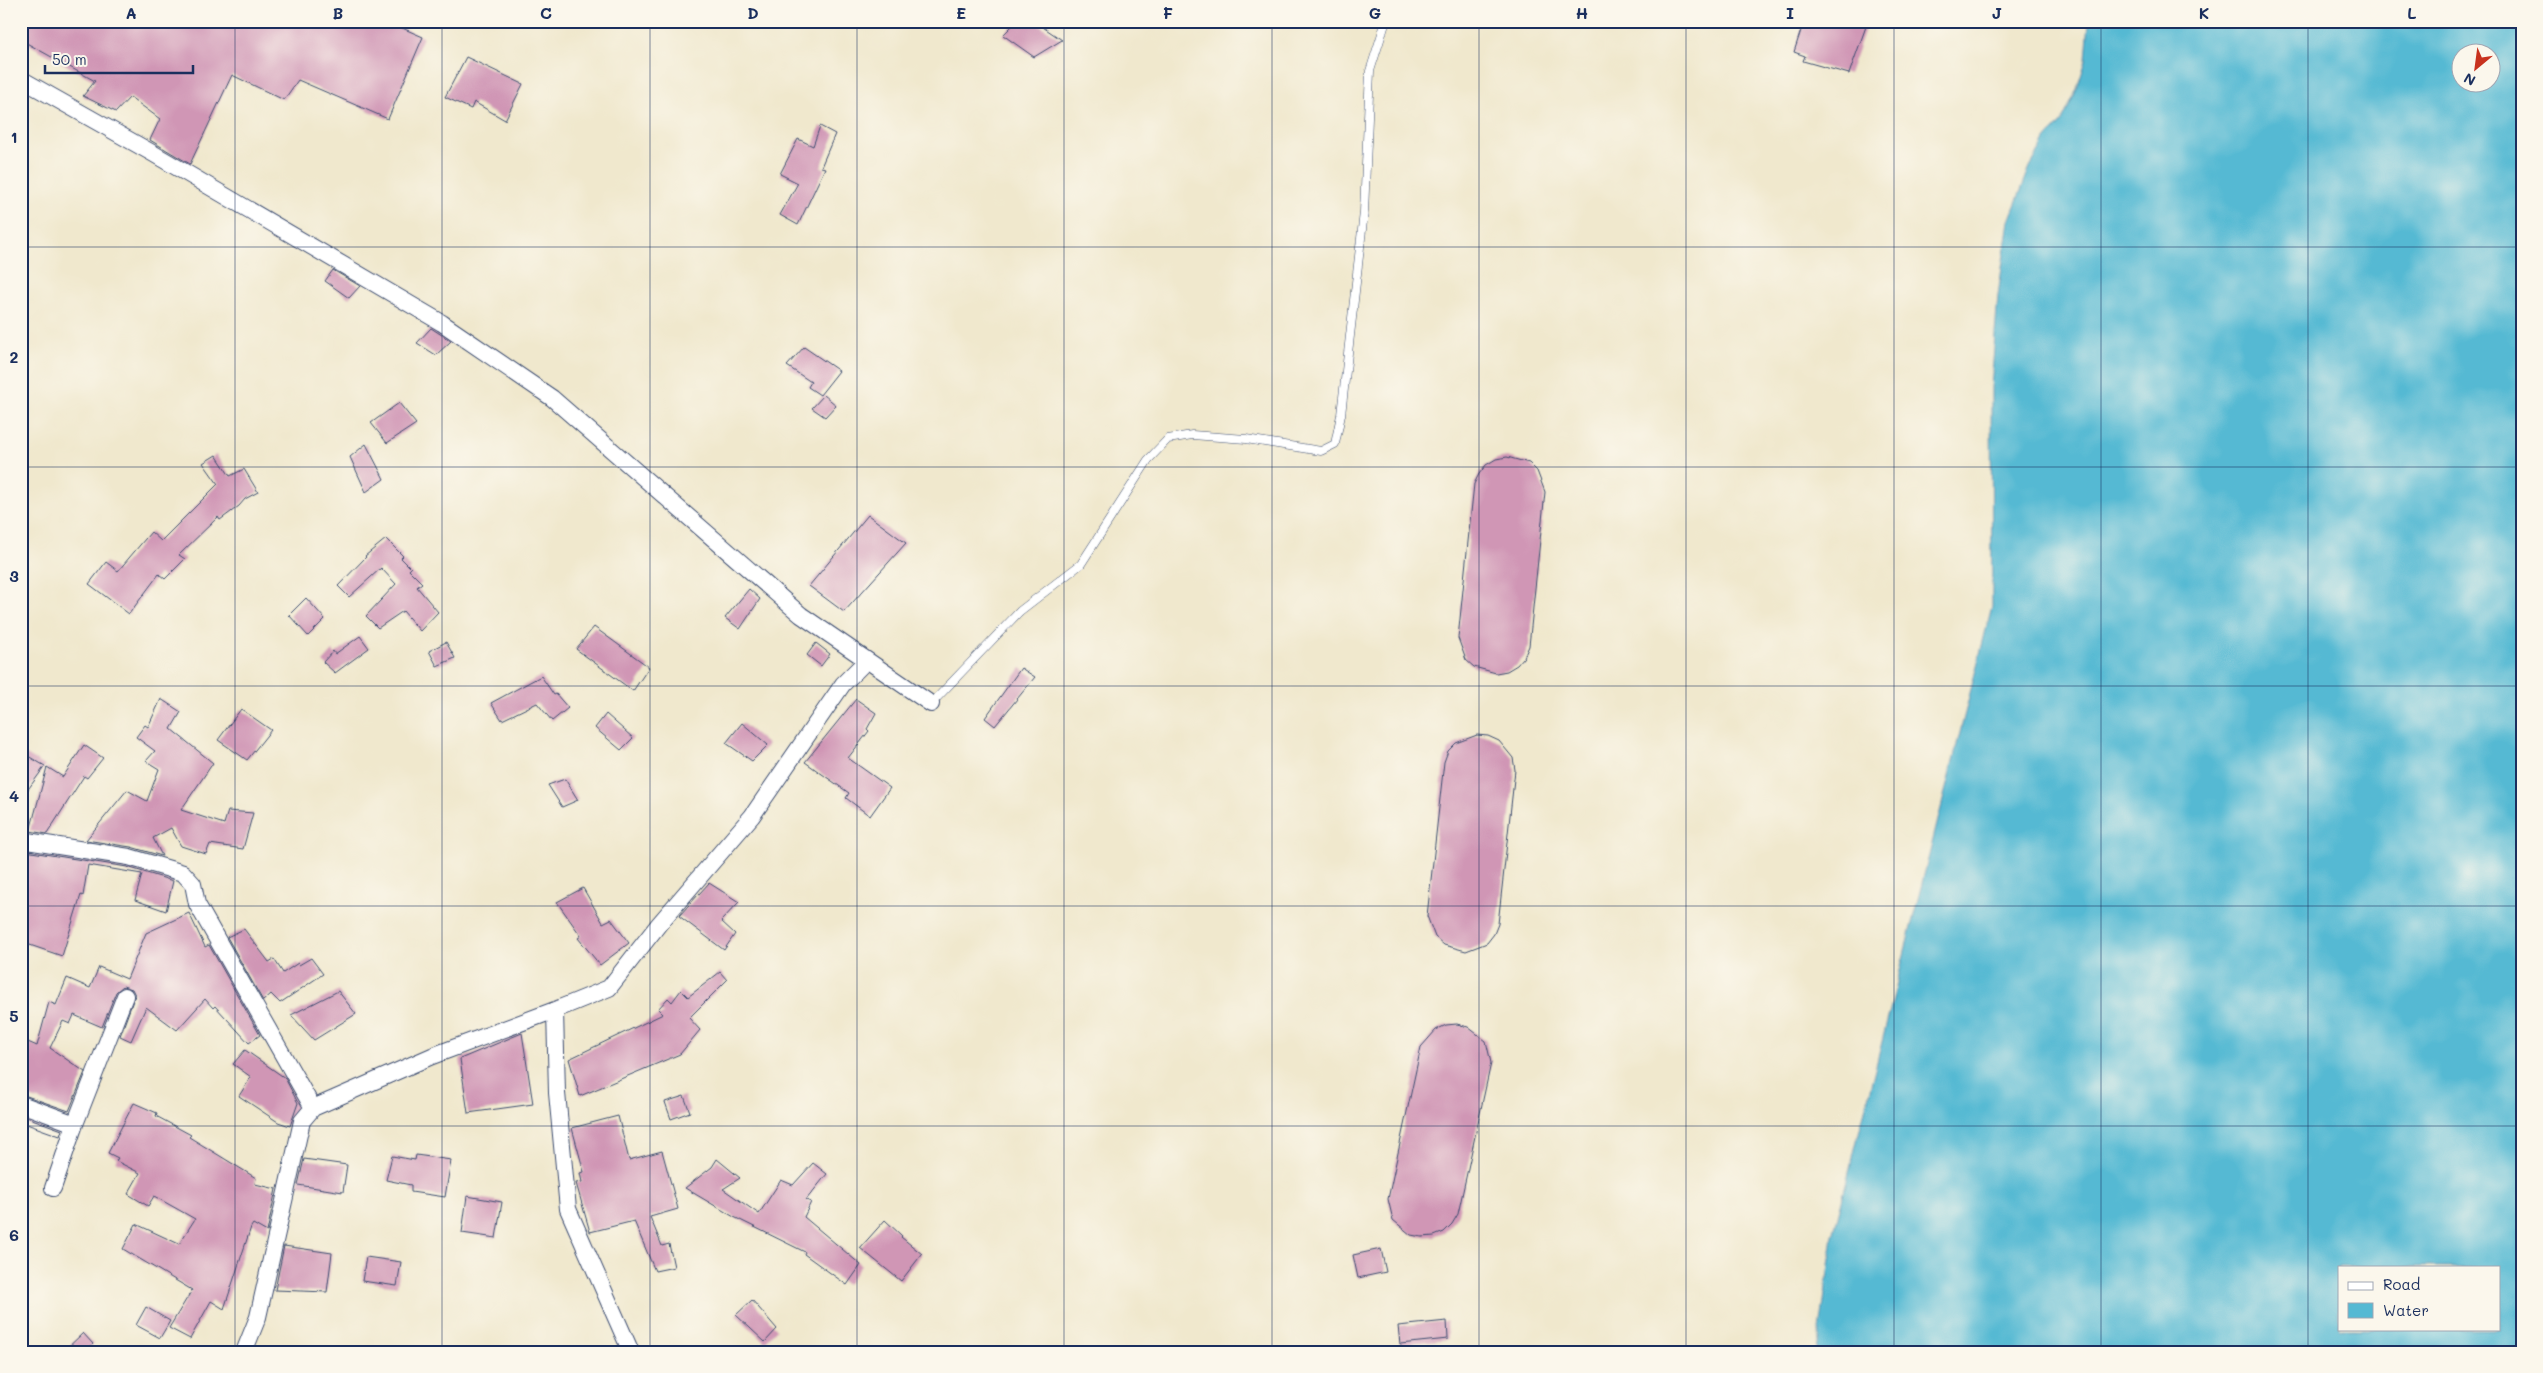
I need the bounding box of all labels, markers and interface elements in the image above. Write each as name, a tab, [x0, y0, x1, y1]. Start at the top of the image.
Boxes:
text: A	[125, 2, 137, 23]
text: B	[333, 2, 343, 23]
text: C	[540, 2, 552, 23]
text: D	[747, 2, 759, 23]
text: E	[956, 2, 966, 23]
text: F	[1163, 2, 1173, 23]
text: G	[1369, 2, 1381, 23]
text: H	[1576, 2, 1588, 23]
text: I	[1786, 2, 1794, 23]
text: J	[1992, 2, 2002, 23]
text: K	[2199, 2, 2209, 23]
text: L	[2407, 2, 2417, 23]
scale bar	[45, 42, 192, 74]
north arrow	[2450, 42, 2500, 92]
text: 50 m	[52, 49, 87, 69]
text: N	[2460, 69, 2479, 91]
text: 1	[10, 126, 18, 147]
text: 2	[10, 346, 19, 367]
text: 3	[9, 565, 19, 586]
text: 4	[9, 785, 19, 806]
text: 5	[9, 1005, 19, 1026]
text: 6	[9, 1224, 19, 1245]
legend	[2338, 1266, 2500, 1330]
text: Road	[2383, 1274, 2420, 1294]
text: Water	[2383, 1300, 2429, 1320]

